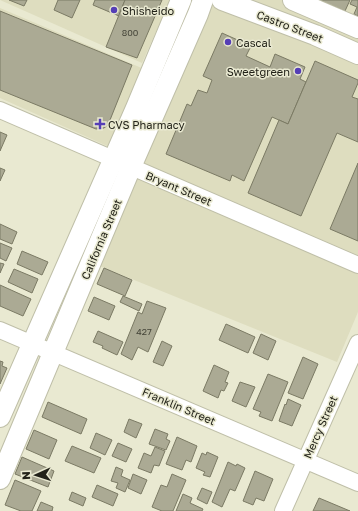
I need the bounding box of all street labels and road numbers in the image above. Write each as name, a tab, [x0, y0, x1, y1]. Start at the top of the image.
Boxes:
street label: Castro Street	[255, 7, 325, 45]
street label: Bryant Street	[144, 168, 214, 208]
street label: California Street	[78, 197, 124, 281]
street label: Franklin Street	[140, 385, 218, 427]
street label: Mercy Street	[300, 394, 340, 460]

